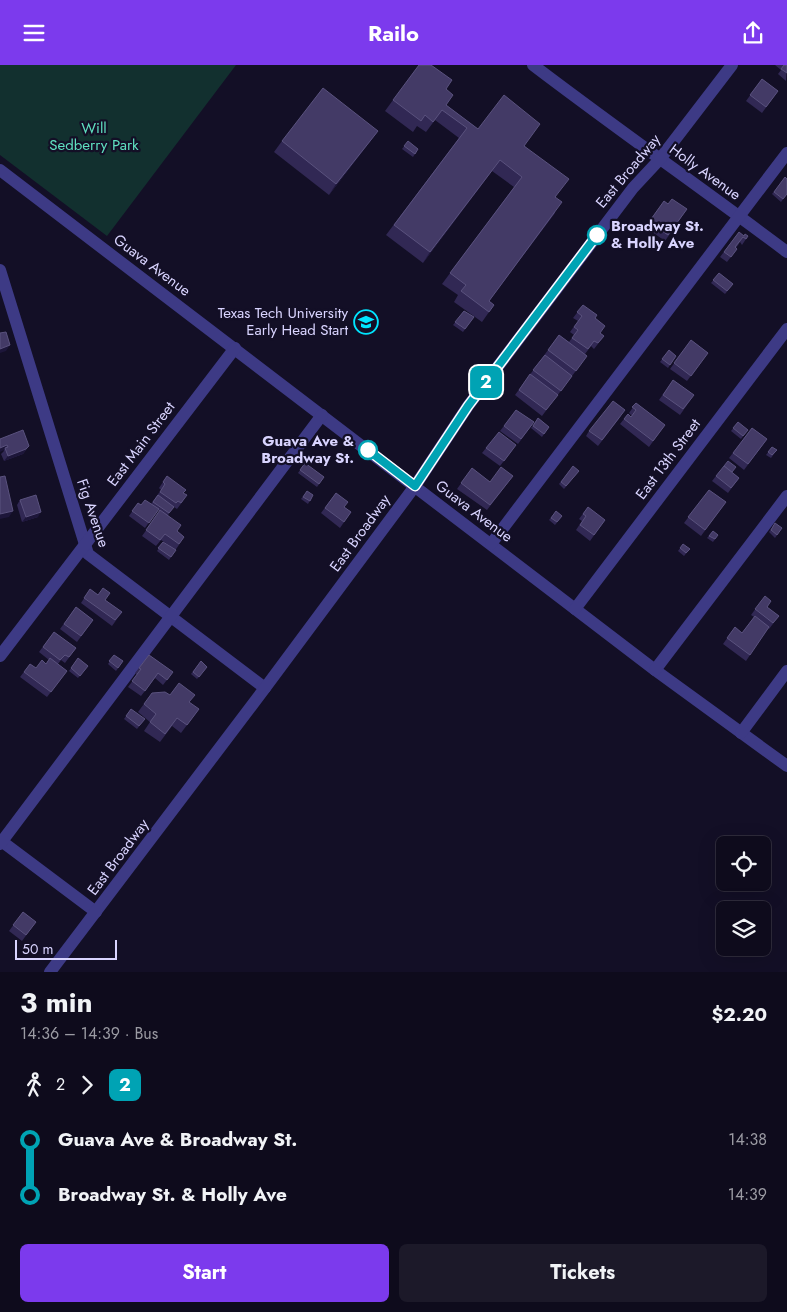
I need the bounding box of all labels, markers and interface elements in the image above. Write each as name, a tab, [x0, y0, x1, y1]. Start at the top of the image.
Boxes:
text: Railo	[368, 17, 419, 49]
icon: menu	[20, 19, 48, 47]
icon: share	[739, 19, 767, 47]
park label: Will Sedberry Park	[49, 117, 139, 156]
street label: East Broadway	[590, 129, 666, 213]
street label: Holly Avenue	[665, 139, 746, 206]
place label: Broadway St. & Holly Ave	[611, 215, 704, 254]
marker: Broadway St. & Holly Ave	[587, 225, 607, 245]
street label: Guava Avenue	[109, 229, 195, 302]
place label: Texas Tech University Early Head Start	[218, 302, 348, 341]
school or university icon: Texas Tech University Early Head Start	[353, 309, 379, 335]
line badge: 2	[470, 366, 502, 398]
text: 2	[480, 369, 492, 395]
street label: East Main Street	[102, 397, 180, 491]
street label: East 13th Street	[630, 414, 706, 504]
place label: Guava Ave & Broadway St.	[261, 430, 355, 469]
marker: Guava Ave & Broadway St.	[358, 440, 378, 460]
street label: Guava Avenue	[431, 475, 517, 548]
street label: Fig Avenue	[71, 476, 115, 550]
street label: East Broadway	[324, 489, 396, 576]
street label: East Broadway	[82, 814, 154, 900]
map controls	[716, 836, 771, 956]
button: locate	[716, 836, 771, 891]
button: layers	[716, 901, 771, 956]
scale bar	[15, 937, 118, 960]
text: 50 m	[22, 939, 53, 959]
text: 3 min	[20, 982, 93, 1023]
text: $2.20	[712, 1001, 767, 1028]
text: 14:36 – 14:39 · Bus	[20, 1022, 158, 1045]
icon: walk	[20, 1071, 48, 1099]
icon: forward	[73, 1071, 101, 1099]
text: 2	[119, 1072, 131, 1098]
text: 2	[56, 1073, 65, 1096]
text: Guava Ave & Broadway St.	[58, 1126, 297, 1153]
text: 14:38	[728, 1128, 767, 1151]
text: Broadway St. & Holly Ave	[58, 1181, 287, 1208]
text: 14:39	[728, 1183, 767, 1206]
button: Start	[20, 1244, 389, 1302]
button: Tickets	[399, 1244, 767, 1302]

